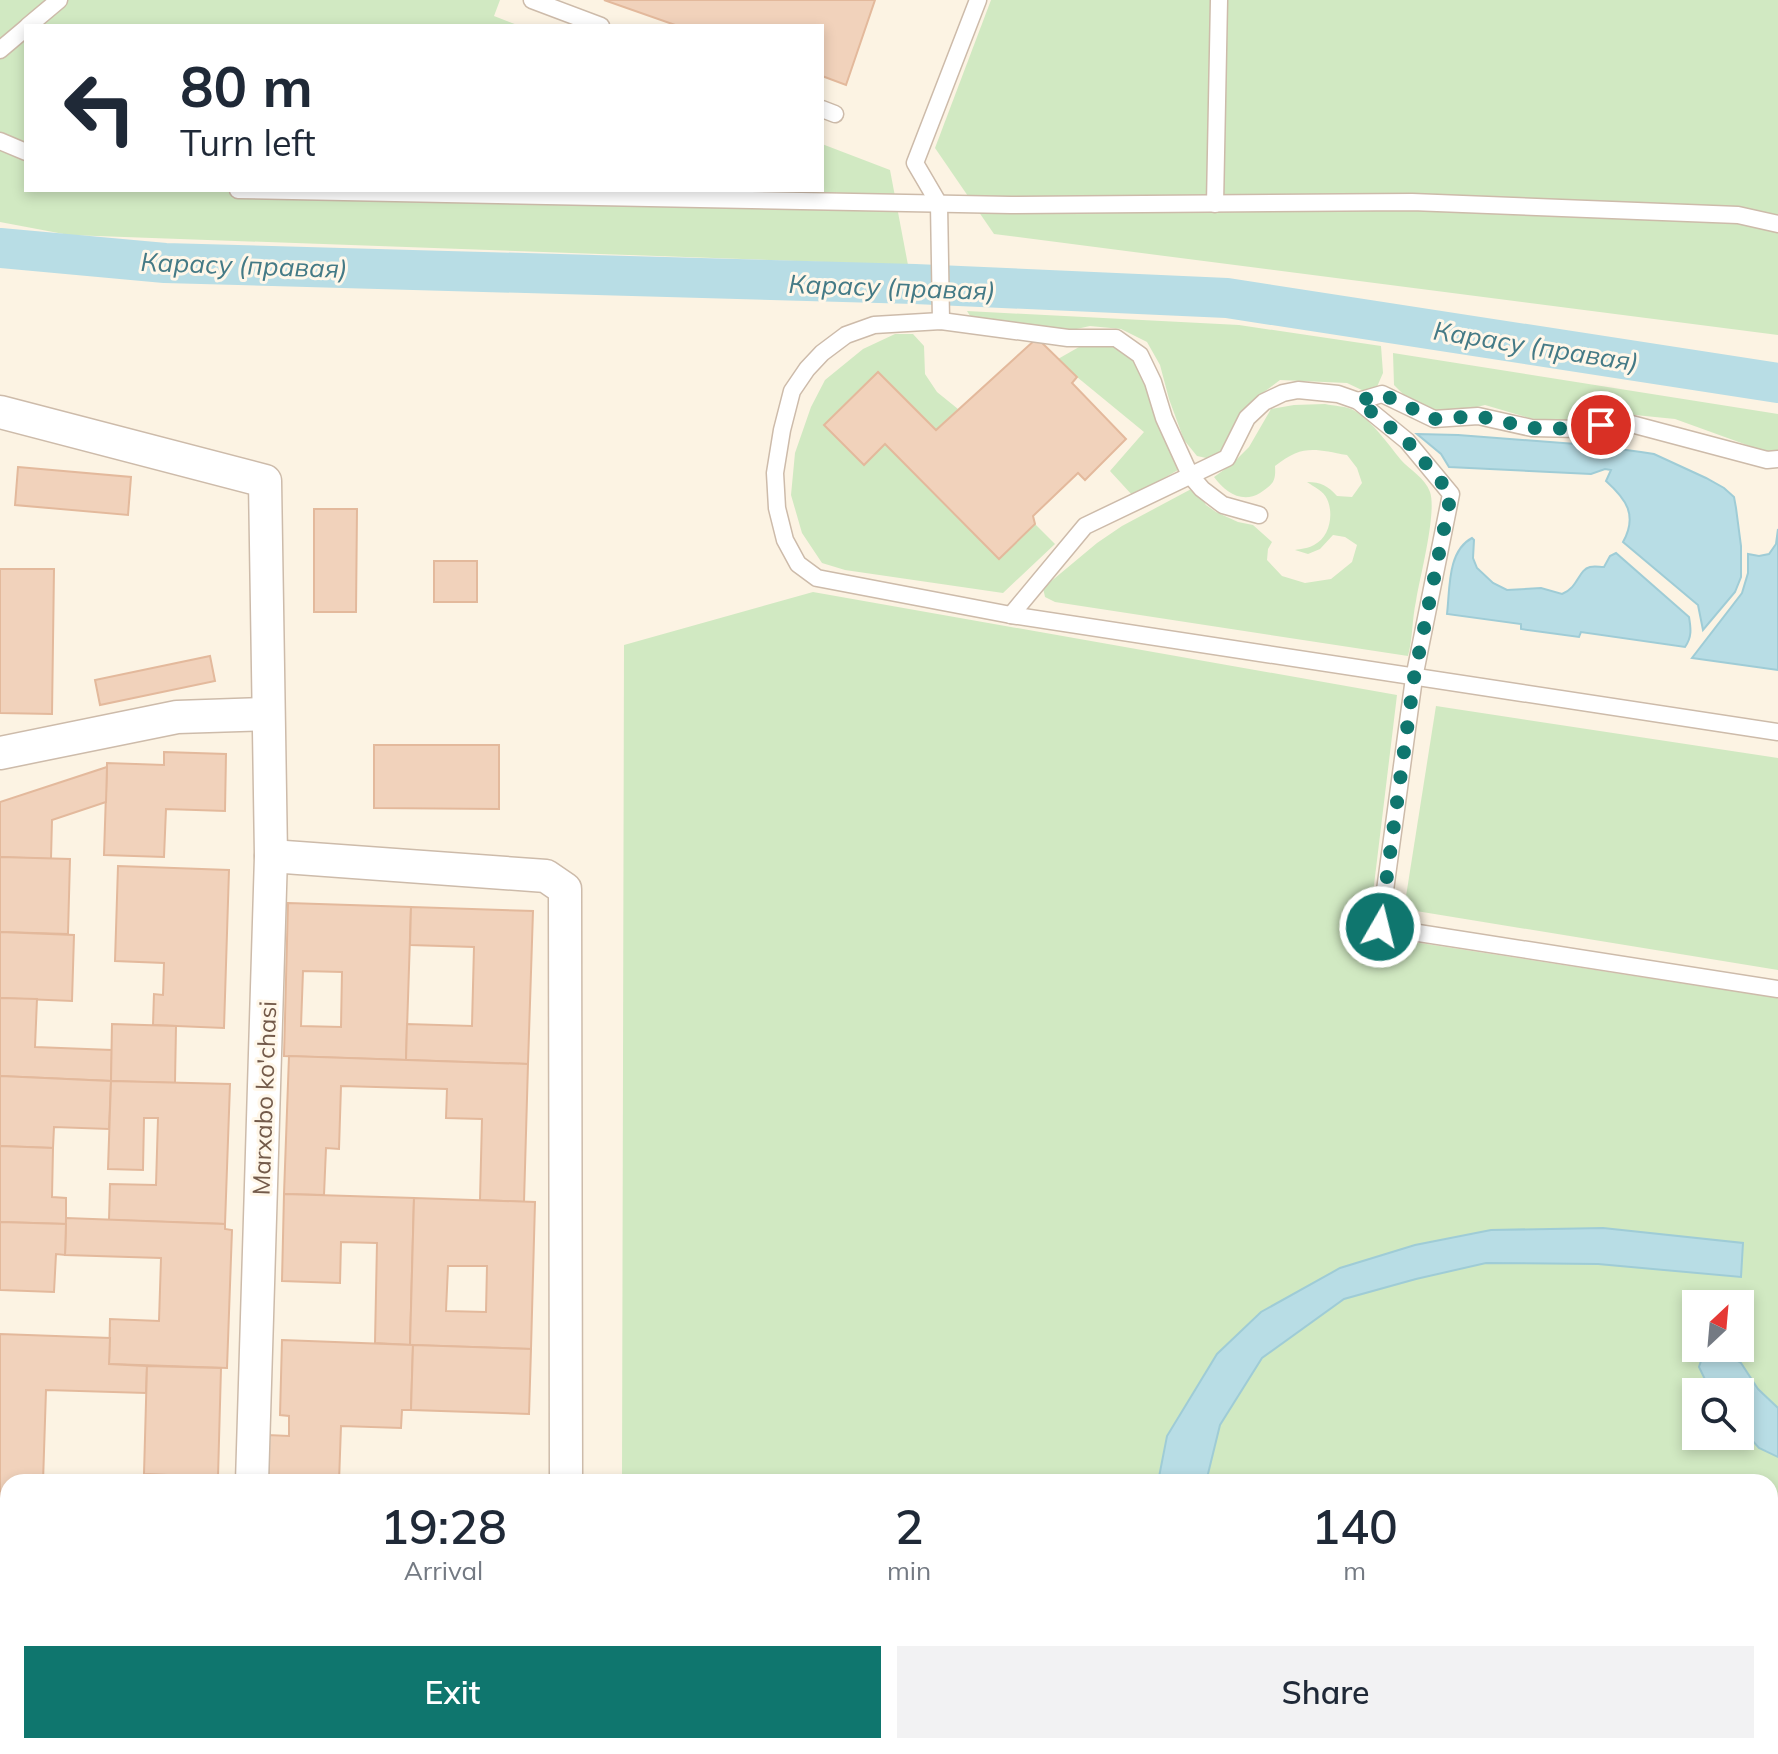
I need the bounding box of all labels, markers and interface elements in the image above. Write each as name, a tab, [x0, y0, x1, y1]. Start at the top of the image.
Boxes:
text: 80 m	[180, 51, 313, 121]
icon: left	[48, 56, 152, 160]
text: Turn left	[180, 120, 316, 165]
water label: Карасу (правая)	[140, 245, 348, 285]
water label: Карасу (правая)	[788, 267, 996, 307]
water label: Карасу (правая)	[1431, 314, 1641, 378]
pin	[1567, 391, 1635, 459]
icon: arrive	[1579, 403, 1623, 447]
position arrow	[1338, 885, 1422, 969]
street label: Marxabo ko'chasi	[246, 1000, 282, 1196]
north arrow	[1682, 1290, 1754, 1362]
map controls	[1682, 1290, 1754, 1450]
button: search	[1682, 1378, 1754, 1450]
text: 19:28	[380, 1496, 507, 1556]
text: 2	[895, 1496, 923, 1556]
text: 140	[1311, 1496, 1398, 1556]
text: Arrival	[404, 1554, 483, 1587]
text: min	[887, 1554, 931, 1587]
text: m	[1343, 1554, 1366, 1587]
button: Exit	[24, 1646, 881, 1738]
button: Share	[897, 1646, 1754, 1738]

